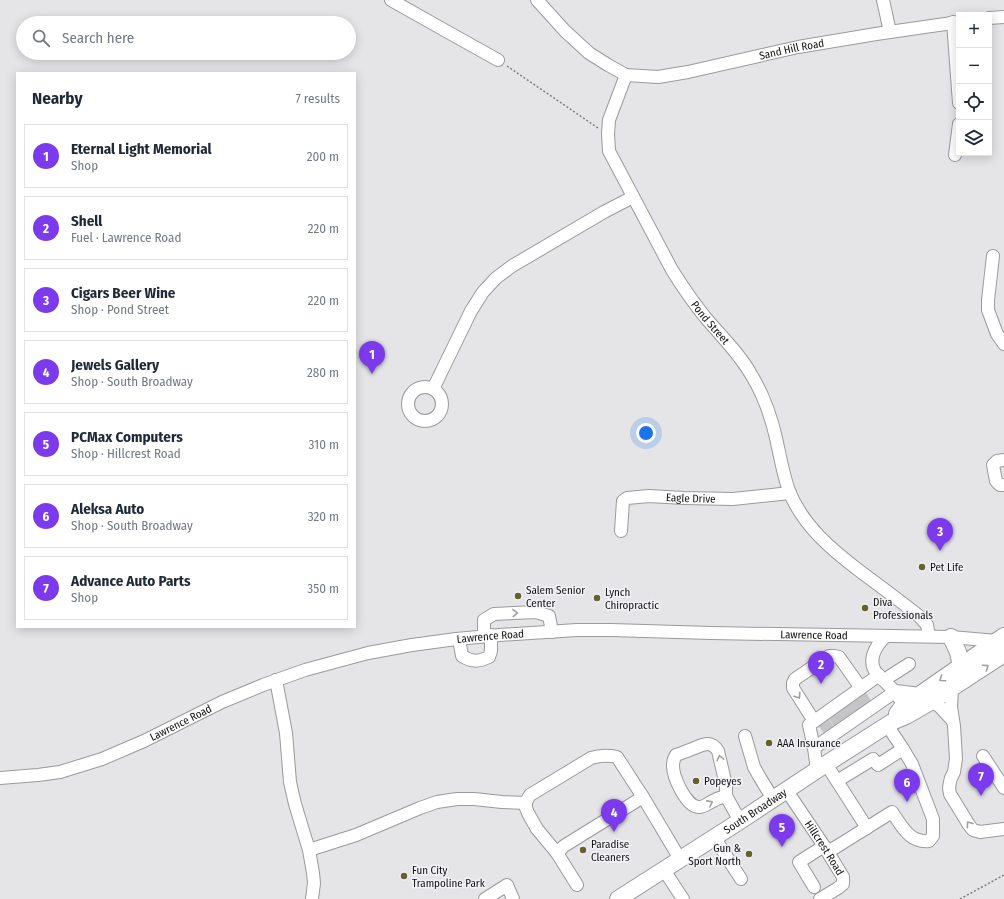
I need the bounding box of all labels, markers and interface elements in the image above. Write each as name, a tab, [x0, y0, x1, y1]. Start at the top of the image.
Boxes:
map controls	[956, 12, 992, 156]
button: +	[956, 12, 992, 48]
search box	[16, 16, 356, 60]
icon: search	[30, 27, 52, 49]
text: Search here	[62, 29, 134, 47]
street label: Sand Hill Road	[758, 36, 825, 62]
button: −	[956, 48, 992, 84]
button: locate	[956, 84, 992, 120]
text: Nearby	[32, 88, 83, 109]
text: 7 results	[296, 91, 340, 106]
button: layers	[956, 120, 992, 156]
text: Eternal Light Memorial	[71, 140, 212, 158]
text: 1	[43, 149, 49, 164]
text: 200 m	[307, 149, 339, 164]
text: Shop	[71, 158, 98, 173]
text: Shell	[71, 212, 102, 230]
text: 2	[43, 221, 49, 236]
text: 220 m	[308, 221, 339, 236]
text: Fuel · Lawrence Road	[71, 230, 181, 245]
text: Cigars Beer Wine	[71, 284, 175, 302]
text: 3	[43, 293, 49, 308]
text: 220 m	[308, 293, 339, 308]
street label: Pond Street	[688, 298, 733, 347]
text: Shop · Pond Street	[71, 302, 169, 317]
pin: 1	[359, 341, 385, 374]
text: Jewels Gallery	[71, 356, 159, 374]
text: 4	[43, 365, 49, 380]
text: 280 m	[307, 365, 339, 380]
text: Shop · South Broadway	[71, 374, 193, 389]
your location	[636, 423, 656, 443]
text: PCMax Computers	[71, 428, 183, 446]
text: 5	[43, 437, 49, 452]
text: 310 m	[309, 437, 339, 452]
text: Shop · Hillcrest Road	[71, 446, 181, 461]
street label: Eagle Drive	[666, 490, 716, 505]
text: Aleksa Auto	[71, 500, 144, 518]
text: 6	[43, 509, 49, 524]
text: 320 m	[308, 509, 339, 524]
text: Shop · South Broadway	[71, 518, 193, 533]
pin: 3	[927, 518, 953, 551]
place label: Pet Life	[930, 561, 963, 574]
marker: Pet Life	[917, 562, 927, 572]
text: Advance Auto Parts	[71, 572, 191, 590]
text: 7	[43, 581, 49, 596]
text: 350 m	[307, 581, 339, 596]
place label: Salem Senior Center	[526, 584, 585, 610]
place label: Lynch Chiropractic	[605, 586, 659, 612]
text: Shop	[71, 590, 98, 605]
marker: Salem Senior Center	[513, 591, 523, 601]
marker: Lynch Chiropractic	[592, 593, 602, 603]
place label: Diva Professionals	[873, 596, 933, 622]
marker: Diva Professionals	[860, 603, 870, 613]
one-way arrow	[512, 609, 518, 617]
street label: Lawrence Road	[456, 627, 524, 645]
street label: Lawrence Road	[780, 628, 848, 642]
pin: 2	[808, 651, 834, 684]
one-way arrow	[982, 664, 989, 672]
one-way arrow	[939, 674, 946, 682]
one-way arrow	[794, 692, 801, 699]
street label: Lawrence Road	[148, 702, 214, 744]
place label: AAA Insurance	[777, 737, 841, 750]
marker: AAA Insurance	[764, 738, 774, 748]
one-way arrow	[716, 755, 724, 761]
pin: 7	[968, 763, 994, 796]
pin: 6	[894, 769, 920, 802]
place label: Popeyes	[704, 775, 742, 788]
marker: Popeyes	[691, 776, 701, 786]
street label: South Broadway	[721, 785, 789, 836]
pin: 4	[601, 799, 627, 832]
one-way arrow	[706, 800, 713, 807]
pin: 5	[769, 814, 795, 847]
street label: Hillcrest Road	[802, 818, 847, 878]
one-way arrow	[966, 821, 974, 828]
place label: Paradise Cleaners	[591, 838, 630, 864]
place label: Gun & Sport North	[688, 842, 741, 868]
marker: Paradise Cleaners	[578, 845, 588, 855]
marker: Gun & Sport North	[744, 849, 754, 859]
place label: Fun City Trampoline Park	[412, 864, 486, 890]
marker: Fun City Trampoline Park	[399, 871, 409, 881]

